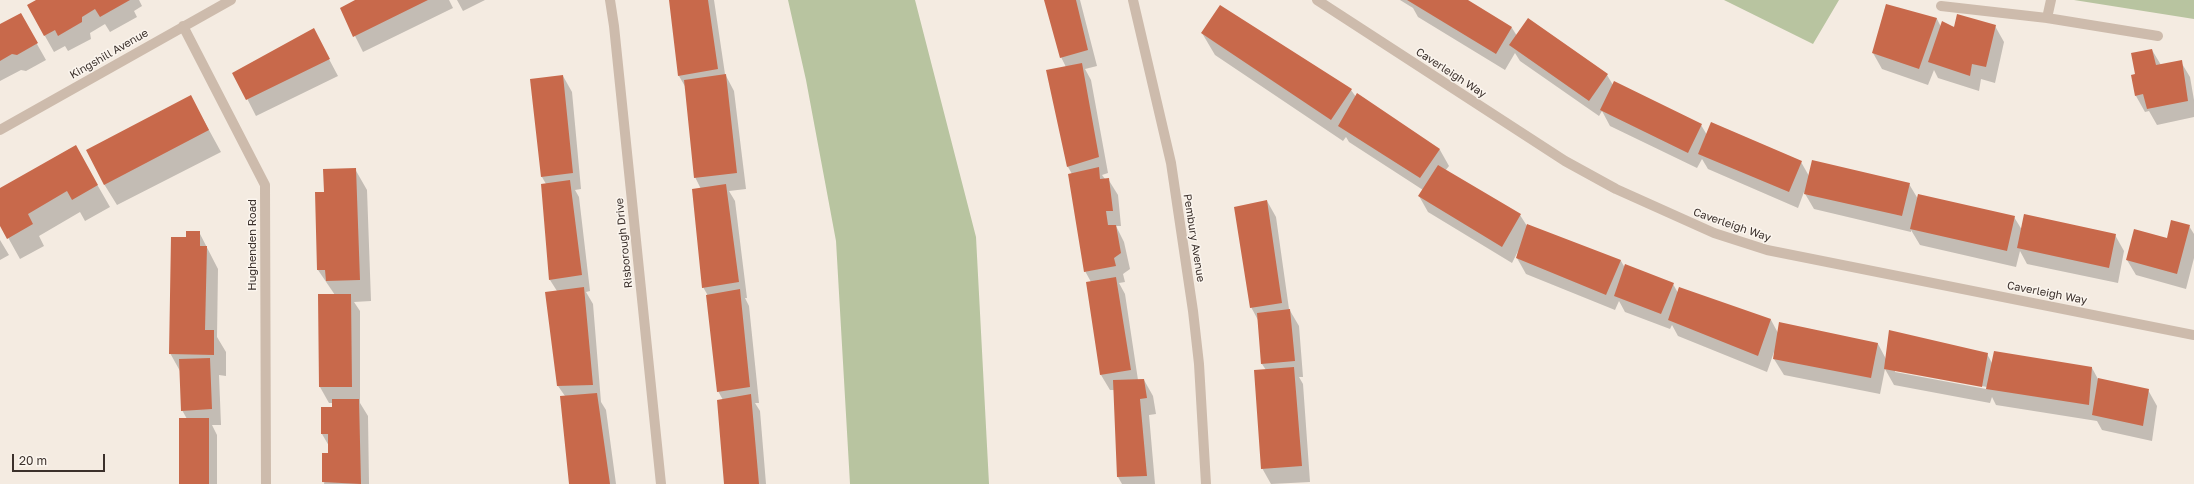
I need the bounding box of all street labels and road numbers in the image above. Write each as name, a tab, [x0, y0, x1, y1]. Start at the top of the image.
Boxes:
street label: Kingshill Avenue	[67, 26, 151, 82]
street label: Caverleigh Way	[1413, 45, 1489, 101]
street label: Pembury Avenue	[1181, 193, 1207, 283]
street label: Risborough Drive	[613, 197, 635, 289]
street label: Hughenden Road	[246, 199, 260, 291]
street label: Caverleigh Way	[1691, 206, 1773, 244]
street label: Caverleigh Way	[2006, 279, 2088, 307]

